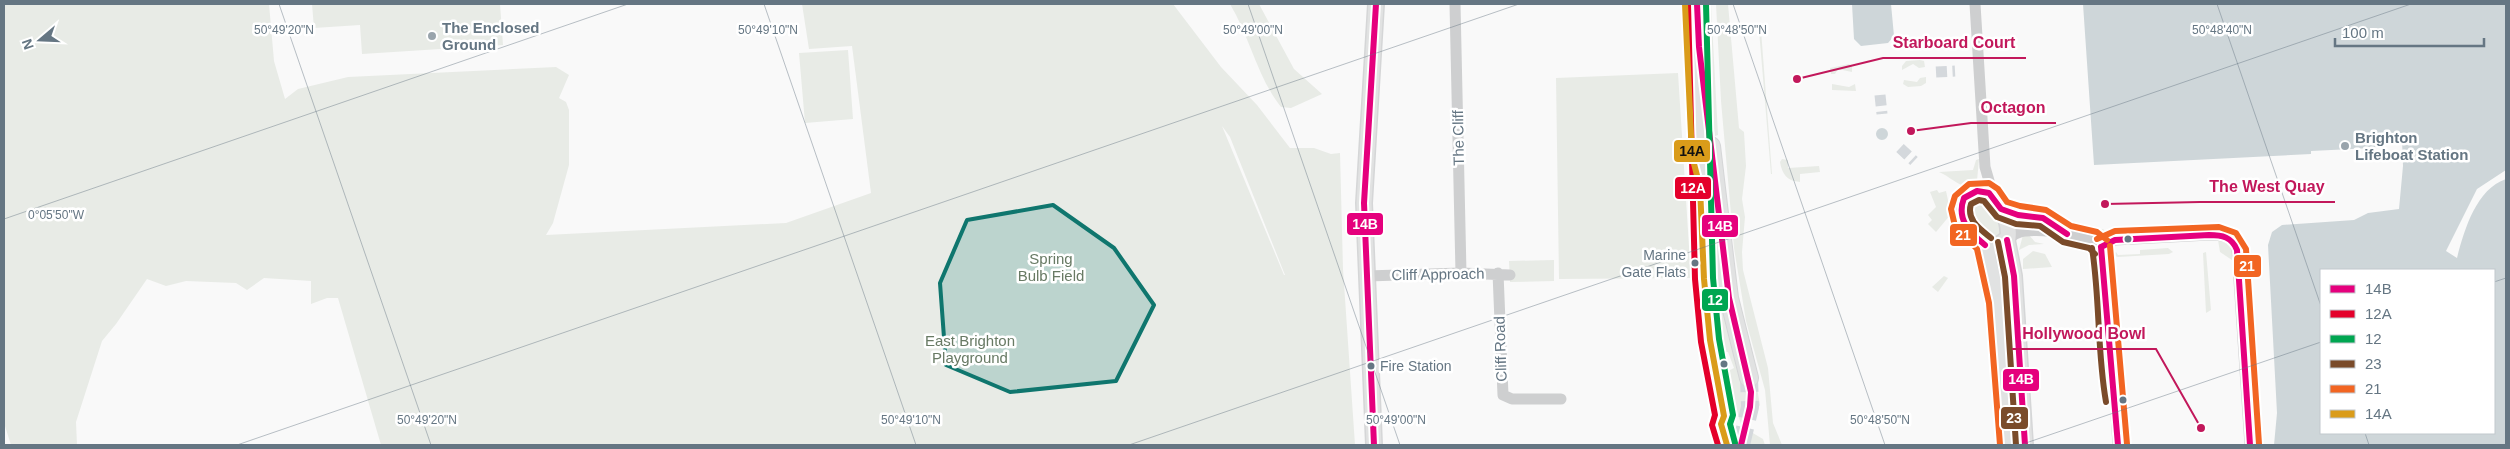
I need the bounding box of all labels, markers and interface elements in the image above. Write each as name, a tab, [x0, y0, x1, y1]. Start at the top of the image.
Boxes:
north arrow	[15, 15, 65, 65]
scale bar	[2335, 15, 2484, 47]
place label: The Enclosed Ground	[442, 19, 540, 53]
text: 50°49'20"N	[254, 23, 314, 37]
text: 50°49'10"N	[738, 23, 798, 37]
text: 50°49'00"N	[1223, 23, 1283, 37]
text: 50°48'50"N	[1707, 23, 1767, 37]
text: 50°48'40"N	[2192, 23, 2252, 37]
text: 100 m	[2342, 24, 2384, 41]
callout: Starboard Court	[1883, 27, 2026, 58]
marker: The Enclosed Ground	[426, 30, 438, 42]
text: Starboard Court	[1893, 34, 2016, 51]
text: N	[18, 37, 37, 52]
callout: Octagon	[1971, 92, 2056, 123]
text: Octagon	[1981, 99, 2045, 116]
street label: The Cliff	[1449, 109, 1467, 166]
place label: Brighton Lifeboat Station	[2355, 129, 2468, 163]
line badge: 14A	[1673, 139, 1711, 163]
marker: Brighton Lifeboat Station	[2339, 140, 2351, 152]
text: 14A	[1679, 143, 1705, 159]
callout: The West Quay	[2200, 171, 2335, 202]
line badge: 12A	[1674, 176, 1712, 200]
text: The West Quay	[2209, 178, 2325, 195]
text: 12A	[1680, 180, 1706, 196]
text: 0°05'50"W	[28, 208, 85, 222]
line badge: 14B	[1346, 212, 1384, 236]
line badge: 14B	[1701, 214, 1739, 238]
text: 14B	[1352, 216, 1378, 232]
text: 14B	[1707, 218, 1733, 234]
line badge: 21	[1949, 223, 1978, 247]
text: 21	[1955, 227, 1971, 243]
unlabelled marker	[2123, 234, 2133, 244]
place label: Marine Gate Flats	[1621, 247, 1686, 280]
park label: Spring Bulb Field	[1018, 250, 1084, 284]
line badge: 21	[2233, 254, 2262, 278]
marker: Marine Gate Flats	[1690, 258, 1700, 268]
text: 21	[2239, 258, 2255, 274]
street label: Cliff Approach	[1391, 265, 1485, 283]
legend	[2320, 269, 2495, 434]
text: 14B	[2365, 280, 2392, 297]
line badge: 12	[1701, 288, 1729, 312]
text: 12	[1707, 292, 1723, 308]
text: 12A	[2365, 305, 2392, 322]
street label: Cliff Road	[1490, 316, 1510, 382]
callout: Hollywood Bowl	[2012, 318, 2156, 349]
text: Hollywood Bowl	[2022, 325, 2146, 342]
text: 12	[2365, 330, 2382, 347]
park label: East Brighton Playground	[925, 332, 1015, 366]
text: 23	[2365, 355, 2382, 372]
place label: Fire Station	[1380, 358, 1452, 374]
unlabelled marker	[1719, 359, 1729, 369]
marker: Fire Station	[1366, 361, 1376, 371]
line badge: 14B	[2002, 368, 2040, 392]
text: 14B	[2008, 371, 2034, 387]
text: 21	[2365, 380, 2382, 397]
unlabelled marker	[2118, 395, 2128, 405]
text: 14A	[2365, 405, 2392, 422]
line badge: 23	[2000, 406, 2029, 430]
text: 23	[2006, 410, 2022, 426]
text: 50°49'20"N	[397, 413, 457, 427]
text: 50°49'10"N	[881, 413, 941, 427]
text: 50°49'00"N	[1366, 413, 1426, 427]
text: 50°48'50"N	[1850, 413, 1910, 427]

